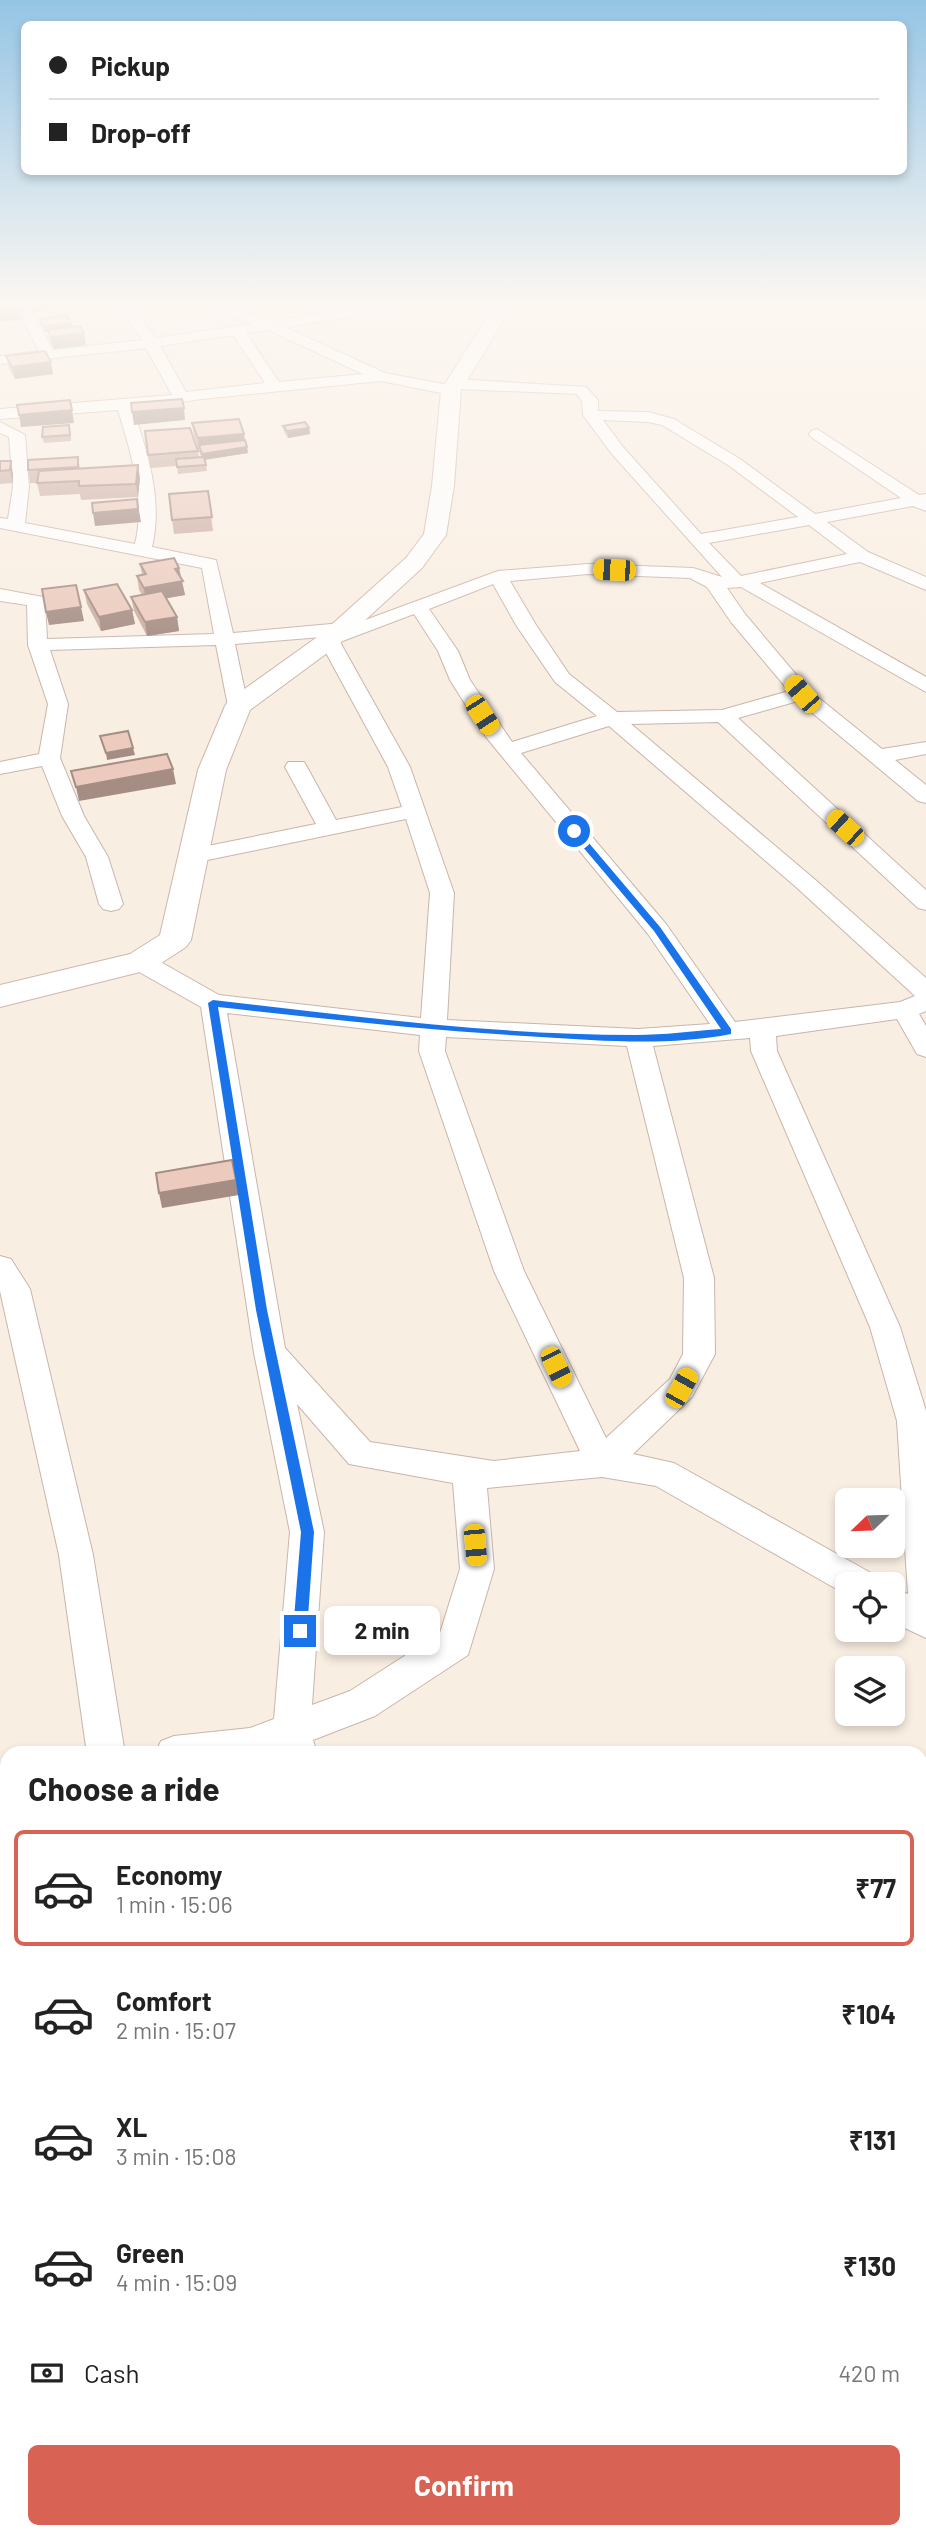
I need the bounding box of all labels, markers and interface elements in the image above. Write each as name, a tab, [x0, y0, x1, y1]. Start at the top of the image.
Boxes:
text: Pickup	[91, 50, 170, 81]
text: Drop-off	[91, 117, 191, 148]
car	[593, 559, 636, 581]
car	[781, 671, 824, 717]
car	[462, 692, 503, 738]
car	[823, 806, 868, 850]
route start	[558, 815, 590, 847]
car	[538, 1344, 575, 1390]
car	[662, 1365, 701, 1411]
north arrow	[835, 1488, 905, 1558]
map controls	[835, 1488, 905, 1726]
car	[463, 1523, 488, 1567]
button: locate	[835, 1572, 905, 1642]
callout: 2 min	[324, 1606, 440, 1656]
route end	[284, 1615, 316, 1647]
text: 2 min	[354, 1616, 410, 1644]
button: layers	[835, 1656, 905, 1726]
text: Choose a ride	[28, 1769, 220, 1807]
icon: car	[32, 1857, 95, 1920]
text: Economy	[116, 1859, 222, 1890]
text: ₹77	[855, 1872, 896, 1903]
text: 1 min · 15:06	[116, 1890, 232, 1918]
icon: car	[32, 1983, 95, 2046]
text: Comfort	[116, 1985, 212, 2016]
text: ₹104	[841, 1998, 896, 2029]
text: 2 min · 15:07	[116, 2016, 236, 2044]
icon: car	[32, 2109, 95, 2172]
text: XL	[116, 2111, 147, 2142]
text: ₹131	[849, 2124, 896, 2155]
text: 3 min · 15:08	[116, 2142, 236, 2170]
icon: car	[32, 2235, 95, 2298]
text: Green	[116, 2237, 184, 2268]
text: ₹130	[843, 2250, 896, 2281]
text: 4 min · 15:09	[116, 2268, 237, 2296]
icon: cash	[28, 2354, 66, 2392]
text: Cash	[84, 2357, 139, 2388]
text: 420 m	[838, 2359, 900, 2387]
button: Confirm	[28, 2445, 900, 2525]

